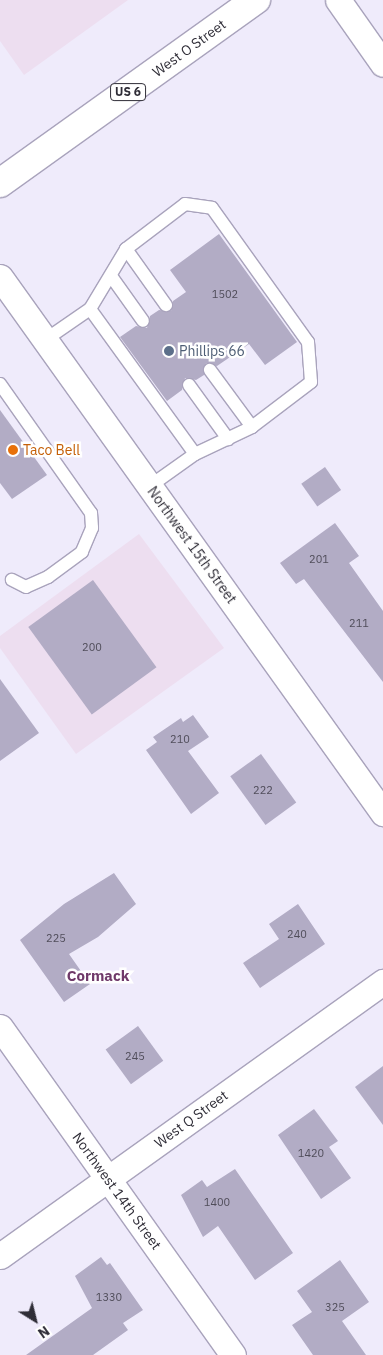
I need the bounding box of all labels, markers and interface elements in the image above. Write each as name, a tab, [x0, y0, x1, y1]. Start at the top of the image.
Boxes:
street label: West O Street	[149, 16, 229, 80]
road number: US 6	[109, 82, 147, 101]
house number: 1502	[212, 287, 238, 301]
place label: Phillips 66	[179, 343, 245, 359]
marker: Phillips 66	[163, 345, 175, 357]
place label: Taco Bell	[23, 442, 80, 458]
marker: Taco Bell	[7, 444, 19, 456]
street label: Northwest 15th Street	[144, 483, 240, 607]
house number: 201	[309, 552, 329, 566]
house number: 211	[349, 616, 369, 630]
house number: 200	[82, 640, 102, 654]
house number: 210	[170, 732, 190, 746]
house number: 222	[253, 783, 273, 797]
house number: 240	[287, 927, 307, 941]
house number: 225	[46, 931, 66, 945]
district label: Cormack	[67, 967, 129, 985]
house number: 245	[125, 1049, 145, 1063]
street label: West Q Street	[151, 1087, 231, 1151]
street label: Northwest 14th Street	[69, 1129, 165, 1253]
house number: 1420	[298, 1146, 324, 1160]
house number: 1400	[204, 1195, 230, 1209]
house number: 1330	[96, 1290, 122, 1304]
north arrow	[10, 1295, 60, 1345]
house number: 325	[325, 1300, 345, 1314]
text: N	[34, 1322, 53, 1342]

